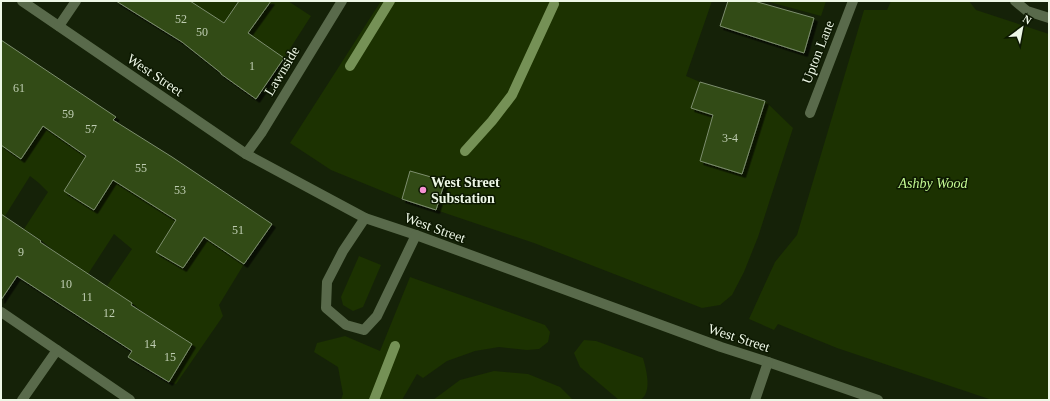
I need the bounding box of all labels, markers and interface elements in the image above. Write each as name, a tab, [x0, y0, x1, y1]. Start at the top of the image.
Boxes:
north arrow	[1002, 8, 1042, 48]
house number: 52	[175, 12, 187, 26]
text: N	[1021, 12, 1034, 27]
street label: Upton Lane	[799, 18, 837, 86]
house number: 50	[196, 25, 208, 39]
street label: Lawnside	[262, 44, 302, 98]
street label: West Street	[124, 51, 186, 99]
house number: 1	[249, 59, 255, 73]
house number: 61	[13, 81, 25, 95]
house number: 59	[62, 107, 74, 121]
house number: 57	[85, 122, 97, 136]
house number: 3-4	[722, 131, 738, 145]
house number: 55	[135, 161, 147, 175]
place label: West Street Substation	[431, 175, 500, 206]
park label: Ashby Wood	[897, 176, 969, 191]
house number: 53	[174, 183, 186, 197]
marker: West Street Substation	[418, 185, 428, 195]
street label: West Street	[402, 210, 468, 246]
house number: 51	[232, 223, 244, 237]
house number: 9	[18, 245, 24, 259]
house number: 10	[60, 277, 72, 291]
house number: 11	[81, 290, 93, 304]
house number: 12	[103, 306, 115, 320]
street label: West Street	[706, 321, 772, 355]
house number: 14	[144, 337, 156, 351]
house number: 15	[164, 350, 176, 364]

